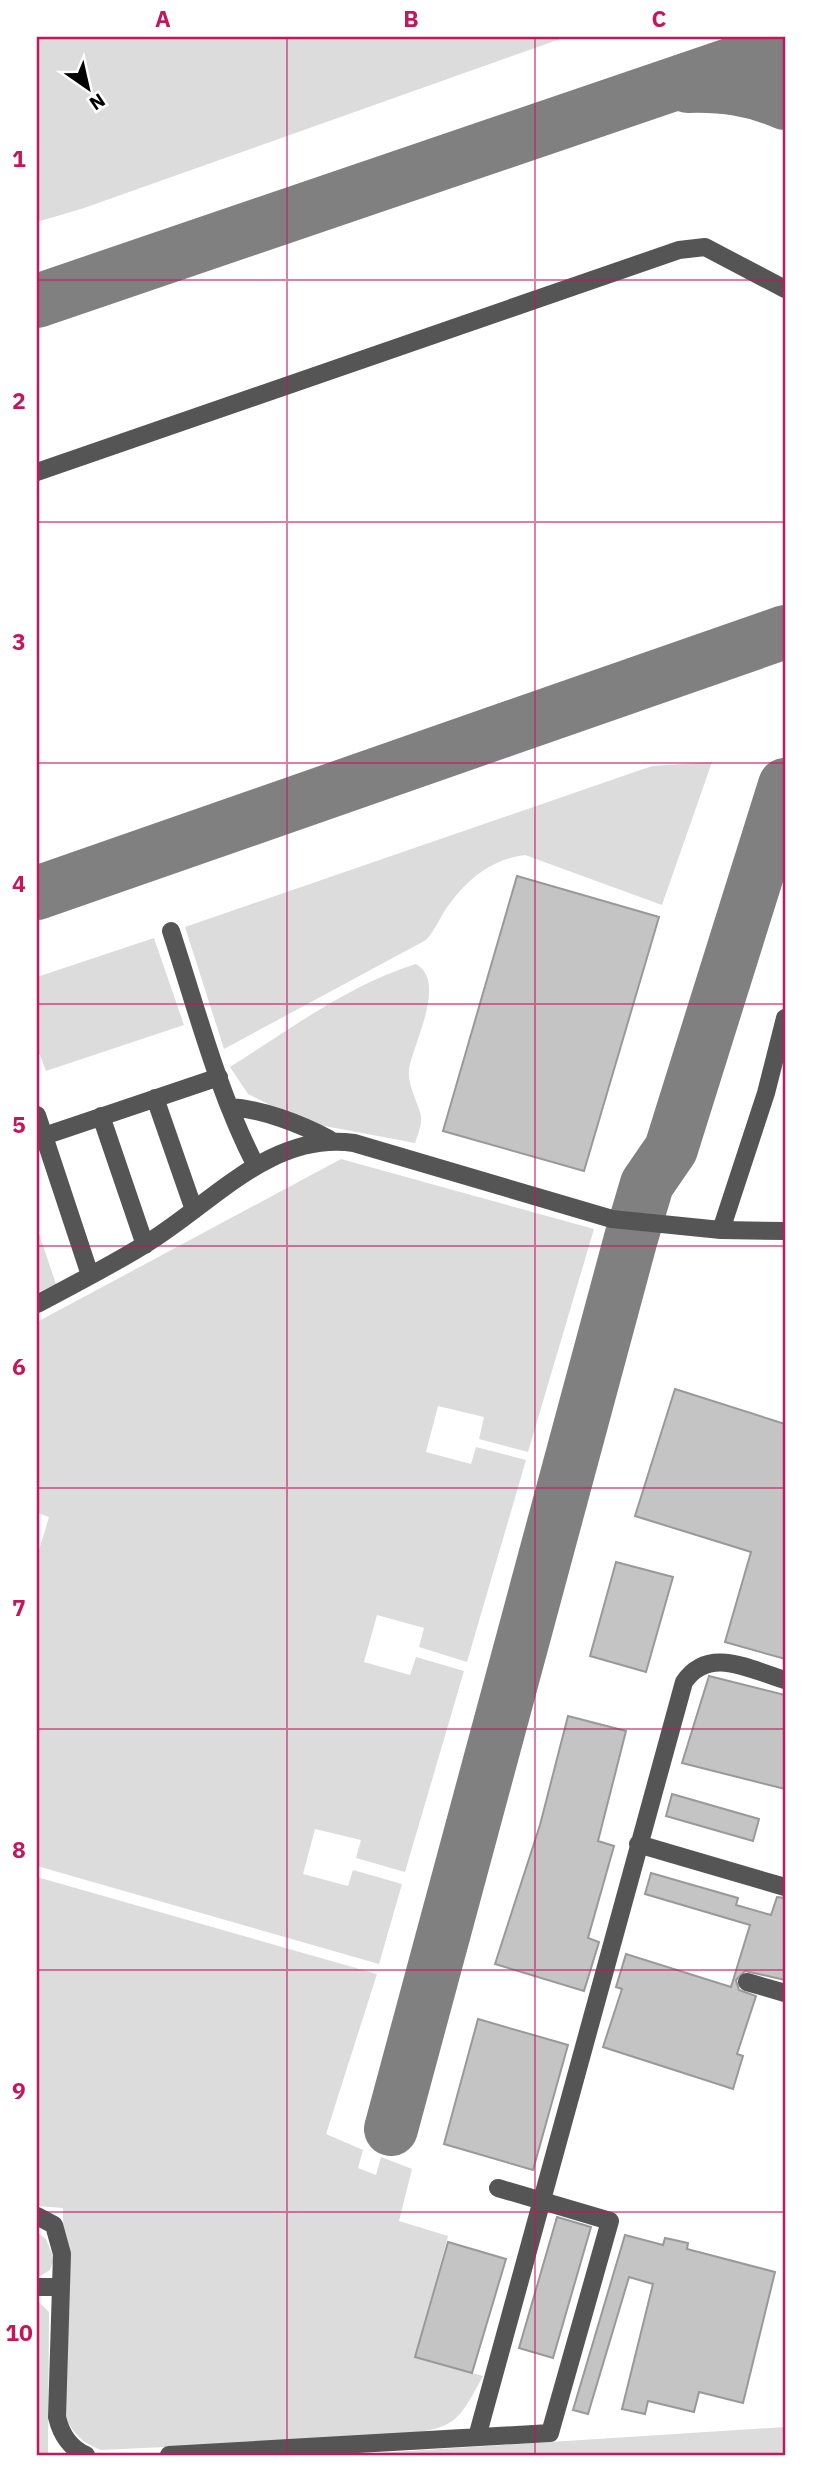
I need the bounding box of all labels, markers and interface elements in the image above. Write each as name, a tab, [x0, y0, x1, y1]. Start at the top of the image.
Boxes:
text: A	[155, 3, 171, 33]
text: B	[403, 3, 419, 33]
text: C	[652, 3, 667, 33]
north arrow	[52, 52, 122, 122]
text: N	[85, 88, 110, 116]
text: 1	[12, 143, 26, 173]
text: 2	[12, 385, 26, 415]
text: 3	[12, 626, 26, 656]
text: 4	[12, 868, 26, 898]
text: 5	[12, 1109, 26, 1139]
text: 6	[12, 1351, 26, 1381]
text: 7	[12, 1592, 26, 1622]
text: 8	[12, 1834, 26, 1864]
text: 9	[12, 2075, 26, 2105]
text: 10	[5, 2317, 33, 2347]

